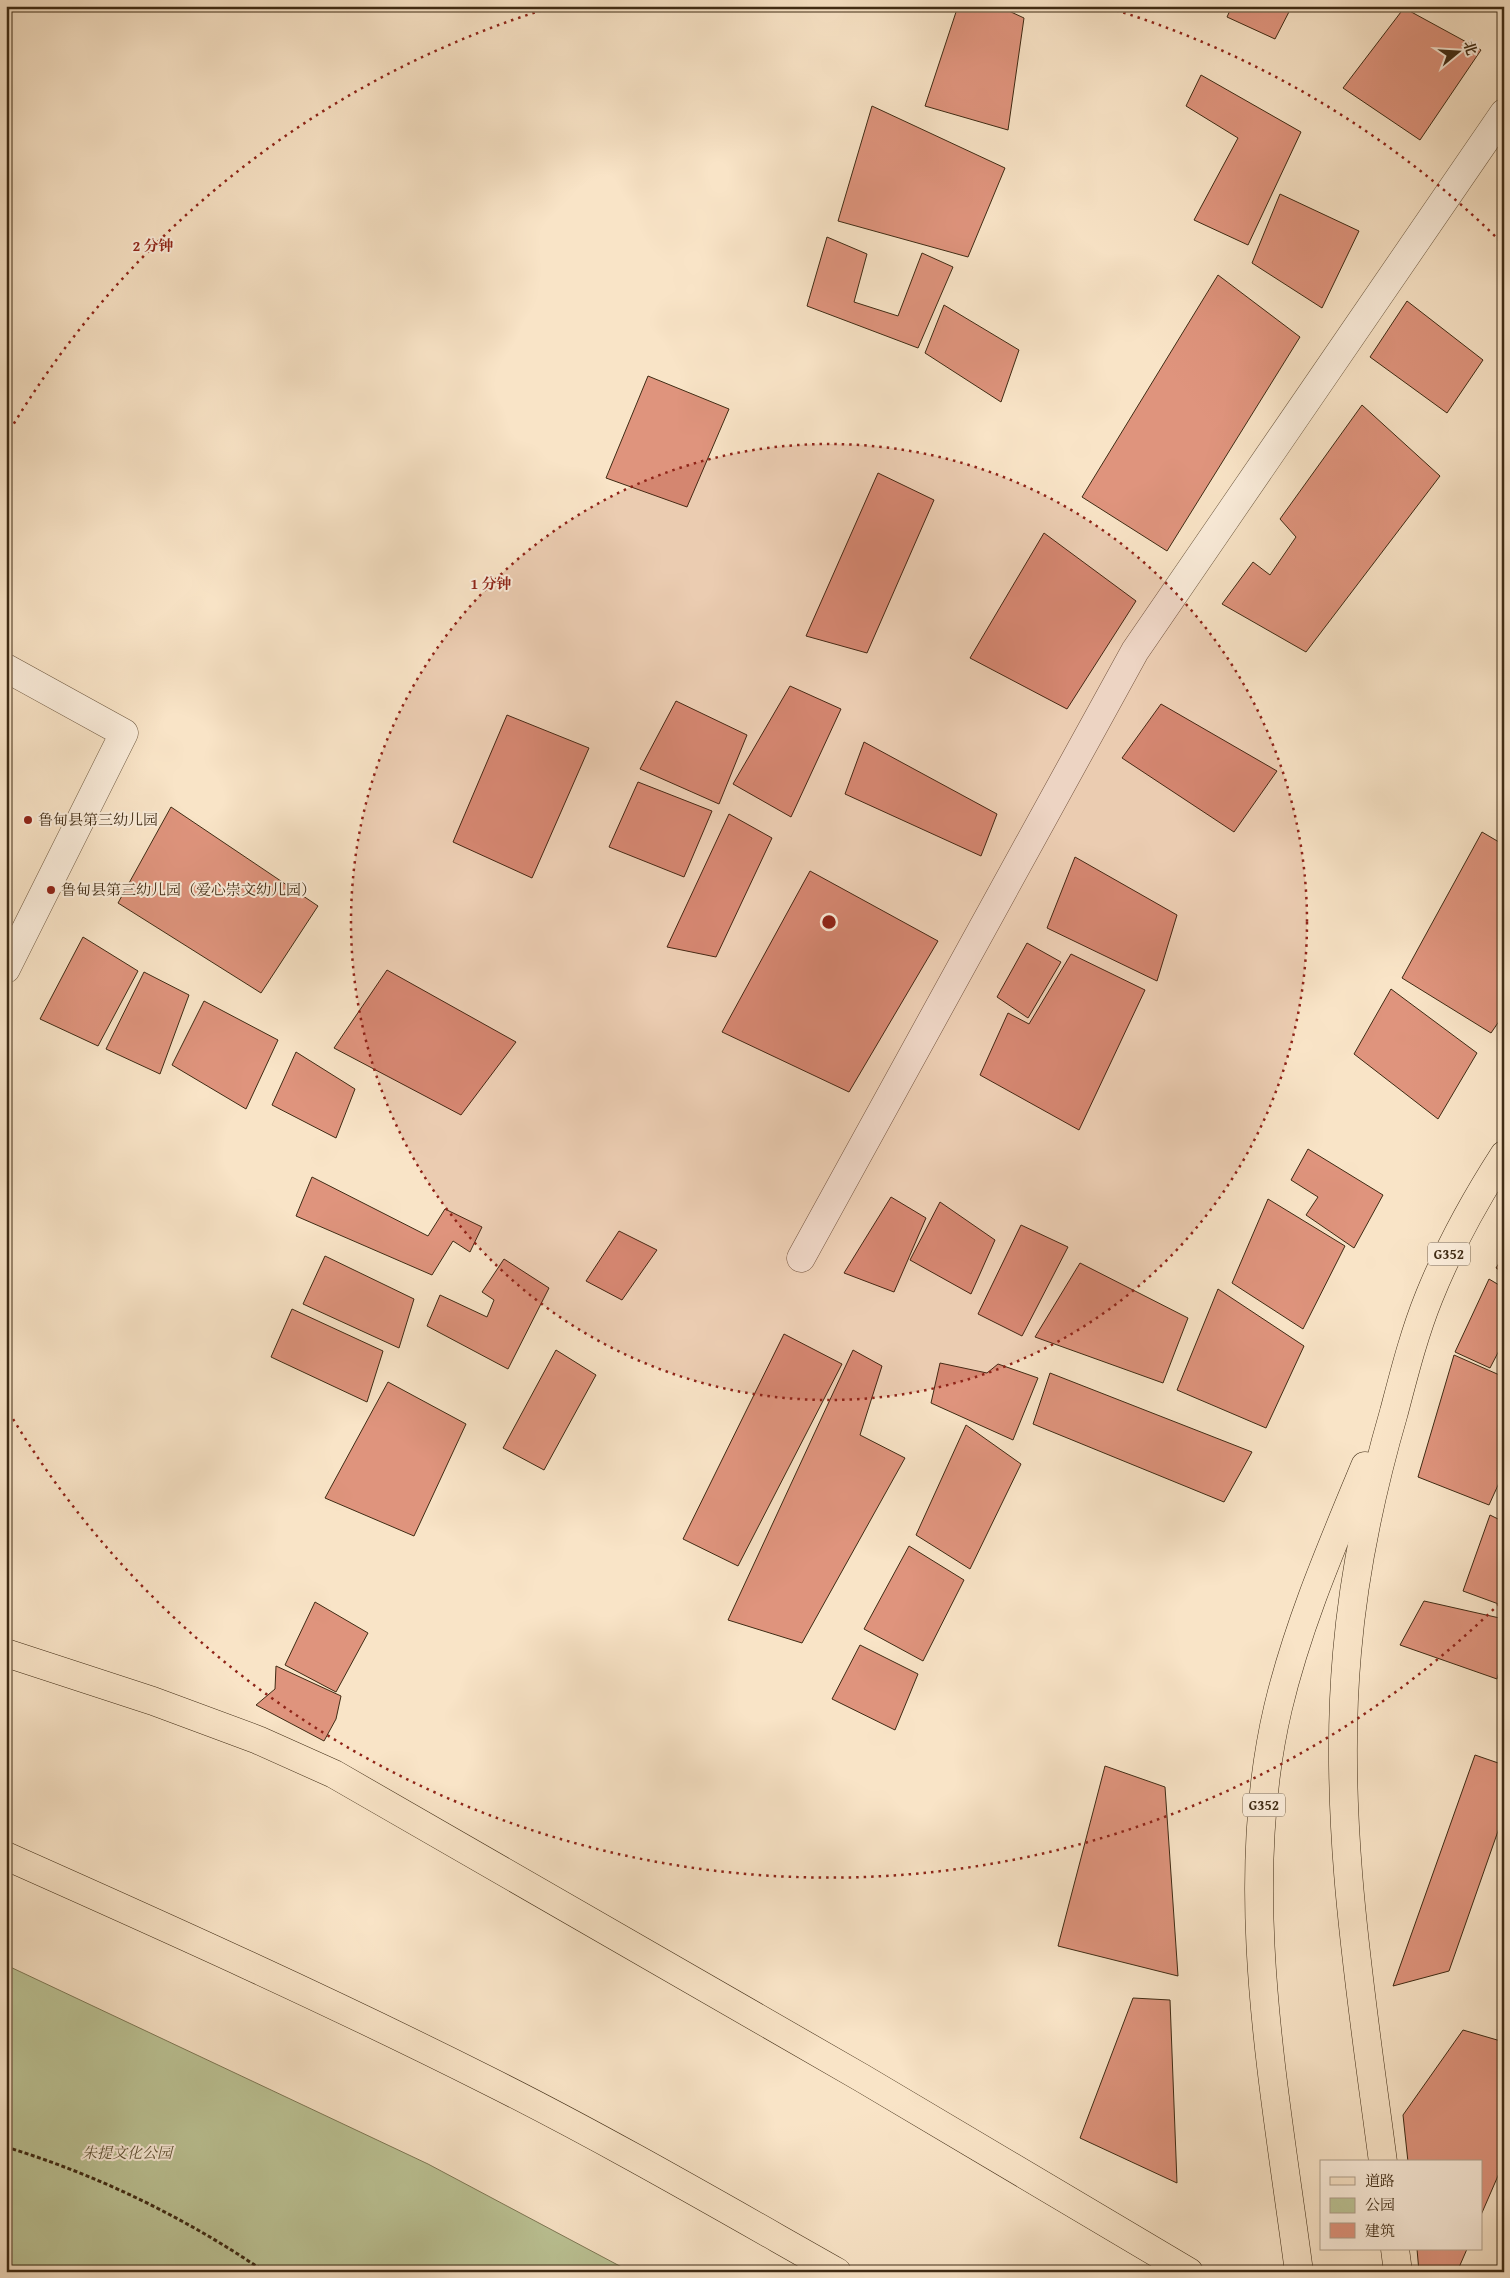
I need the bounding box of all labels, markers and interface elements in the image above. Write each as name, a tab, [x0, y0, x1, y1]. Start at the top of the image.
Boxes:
north arrow	[1432, 28, 1482, 78]
text: 北	[1459, 38, 1482, 58]
text: 2 分钟	[132, 235, 174, 256]
text: 1 分钟	[470, 573, 512, 594]
place label: 鲁甸县第三幼儿园	[38, 809, 158, 830]
marker: 鲁甸县第三幼儿园	[22, 814, 34, 826]
place label: 鲁甸县第三幼儿园（爱心崇文幼儿园）	[61, 879, 316, 900]
marker: 鲁甸县第三幼儿园（爱心崇文幼儿园）	[45, 884, 57, 896]
centre of rings	[820, 913, 838, 931]
road number: G352	[1428, 1242, 1470, 1266]
road number: G352	[1243, 1794, 1285, 1816]
park label: 朱提文化公园	[82, 2142, 174, 2163]
legend	[1320, 2160, 1482, 2250]
text: 道路	[1365, 2170, 1395, 2191]
text: 公园	[1365, 2194, 1395, 2215]
text: 建筑	[1365, 2220, 1395, 2241]

